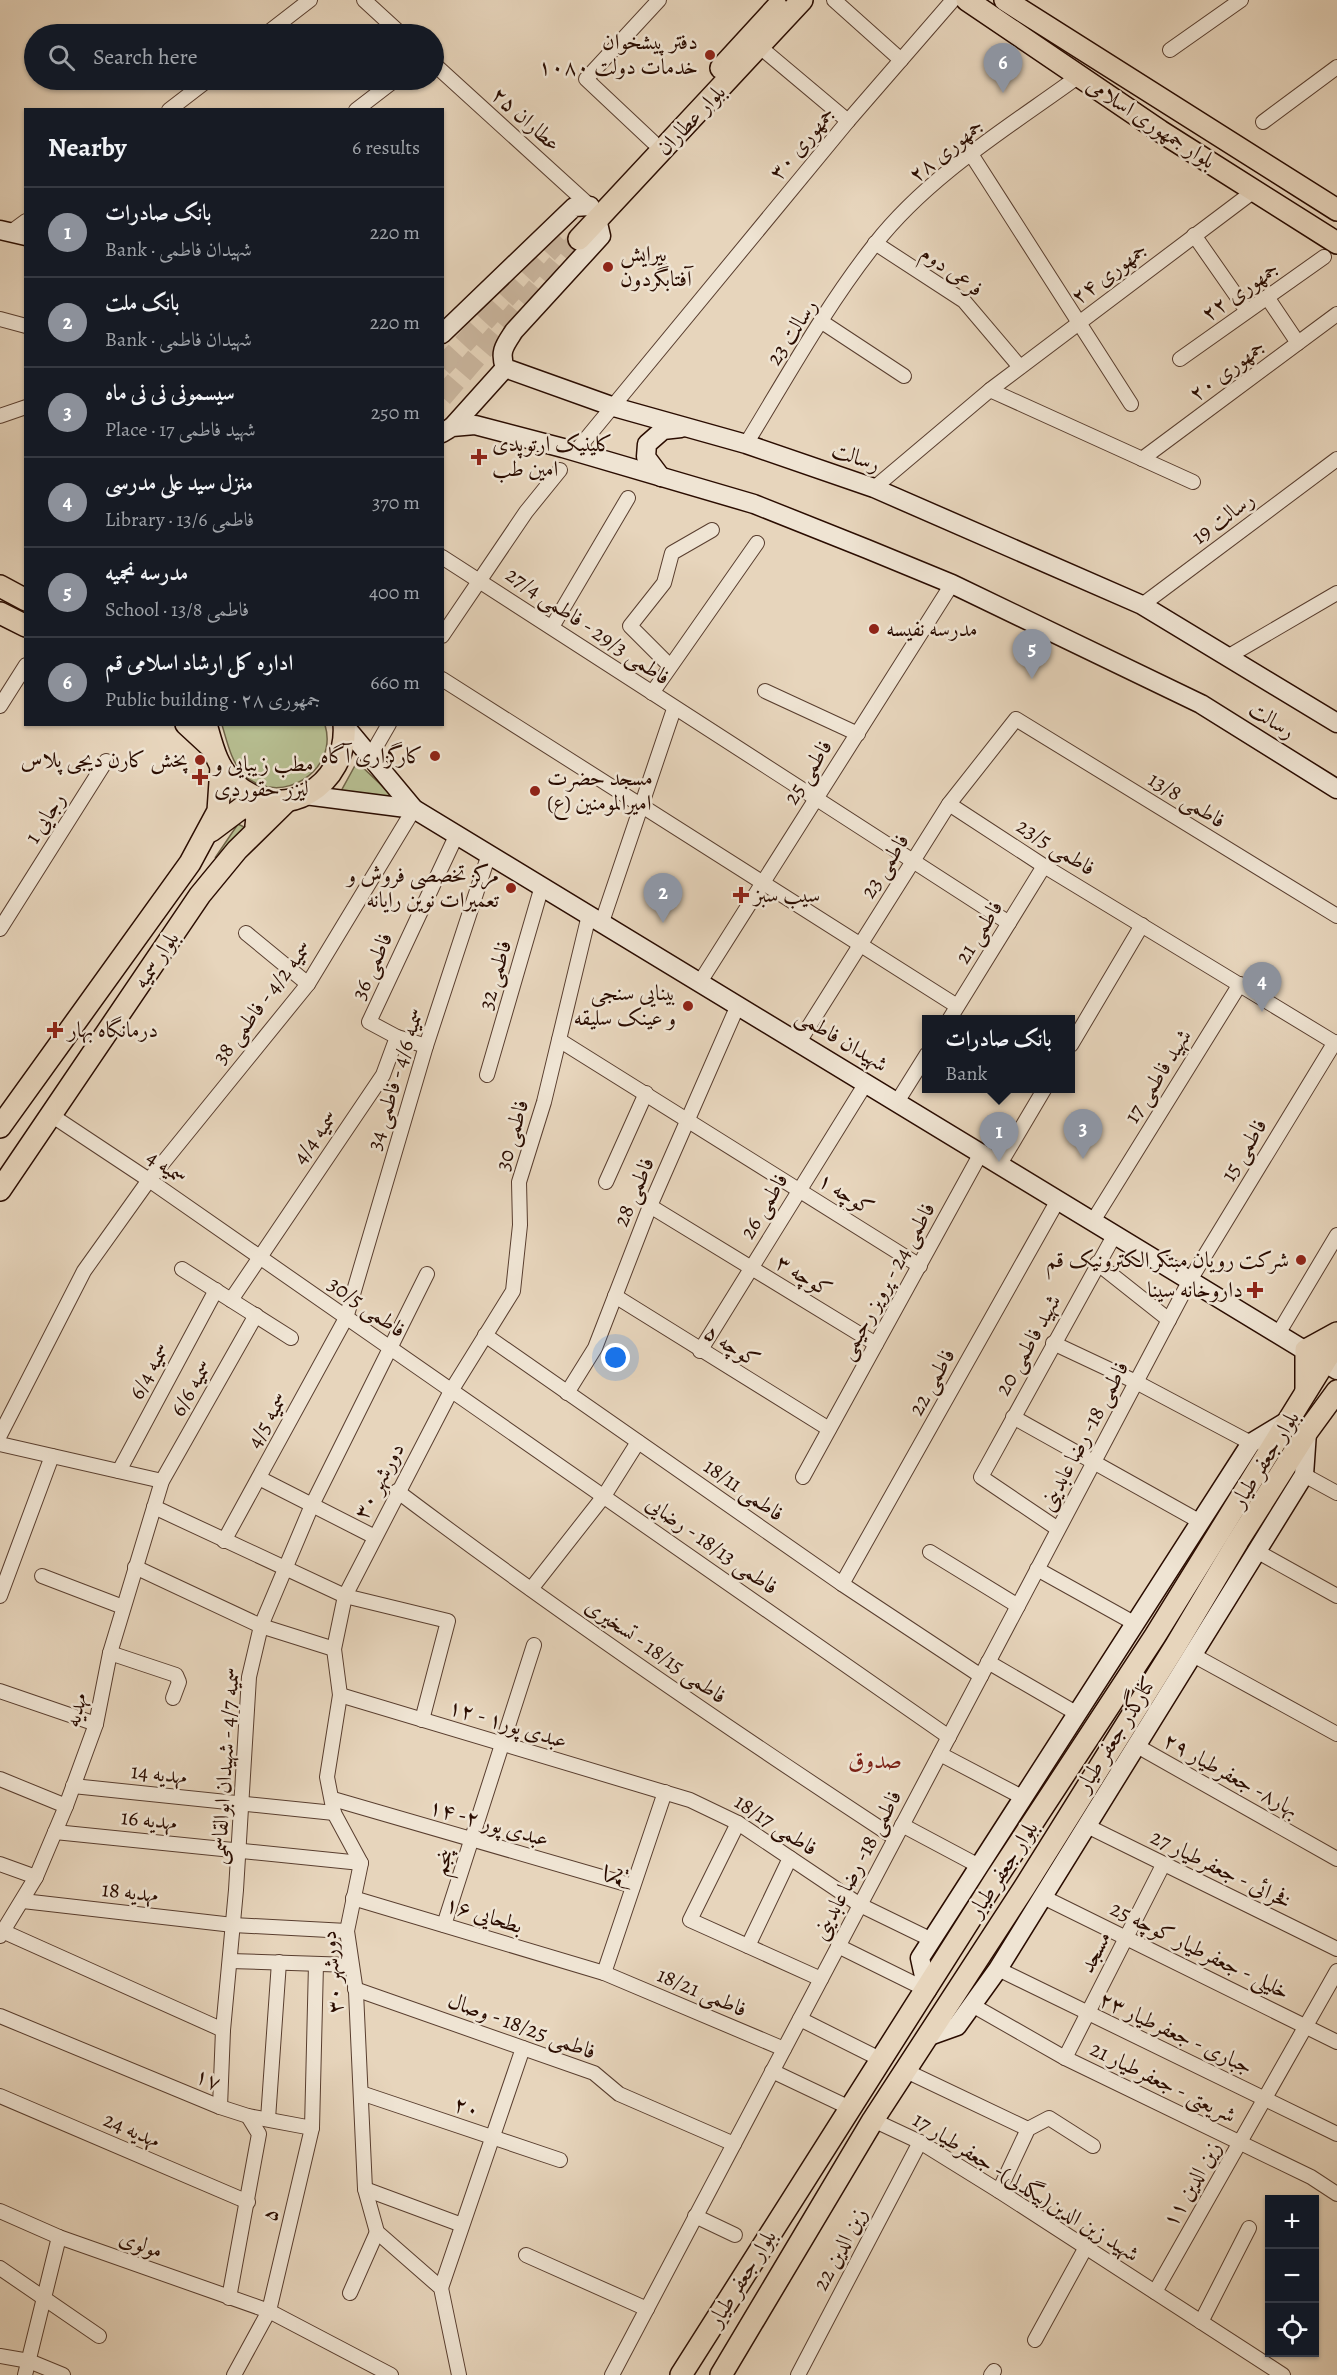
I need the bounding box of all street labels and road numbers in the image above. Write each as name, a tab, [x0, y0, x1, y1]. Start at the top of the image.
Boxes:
street label: بلوار جمهوری اسلامی	[1081, 70, 1221, 176]
street label: بلوار عطاران	[649, 78, 733, 162]
street label: عطاران ۲۵	[485, 80, 567, 158]
street label: جمهوری ۳۰	[762, 100, 842, 186]
street label: جمهوری ۲۸	[902, 111, 990, 189]
street label: جمهوری ۲۴	[1065, 235, 1153, 311]
street label: فرعی دوم	[912, 238, 989, 307]
street label: جمهوری ۲۲	[1195, 253, 1285, 329]
street label: رسالت 23	[759, 293, 825, 371]
street label: جمهوری ۲۰	[1183, 332, 1271, 408]
street label: رسالت	[828, 435, 884, 479]
street label: رسالت 19	[1185, 485, 1261, 551]
street label: فاطمی 29/3 - فاطمی 27/4	[500, 560, 676, 692]
street label: رسالت	[1243, 694, 1301, 746]
street label: فاطمی 25	[776, 734, 840, 810]
street label: فاطمی 13/8	[1143, 764, 1231, 836]
street label: رجایی 1	[18, 787, 72, 849]
street label: فاطمی 23/5	[1011, 811, 1101, 883]
street label: فاطمی 23	[853, 828, 917, 904]
street label: فاطمی 21	[948, 895, 1010, 969]
street label: بلوار سمیه	[126, 925, 186, 995]
street label: فاطمی 36	[344, 928, 400, 1004]
street label: سمیه 4/2 - فاطمی 38	[205, 934, 319, 1070]
street label: فاطمی 32	[471, 937, 519, 1013]
street label: شهیدان فاطمی	[790, 1001, 894, 1079]
street label: سمیه 4/6 - فاطمی 34	[359, 1004, 431, 1154]
street label: شهید فاطمی 17	[1117, 1023, 1199, 1129]
street label: فاطمی 30	[488, 1096, 536, 1174]
street label: سمیه 4/4	[285, 1104, 345, 1170]
street label: فاطمی 15	[1214, 1113, 1274, 1187]
street label: سمیه 4	[141, 1142, 193, 1192]
street label: فاطمی 28	[606, 1153, 662, 1231]
street label: کوچه ۱	[812, 1165, 880, 1223]
street label: فاطمی 26	[733, 1167, 795, 1245]
street label: فاطمی 24 - پرویز رحیمی	[831, 1197, 943, 1365]
street label: کوچه ۳	[770, 1247, 838, 1305]
street label: فاطمی 30/5	[322, 1269, 412, 1345]
street label: شهید فاطمی 20	[988, 1289, 1068, 1401]
street label: کوچه ۵	[698, 1317, 766, 1375]
street label: سمیه 6/4	[121, 1337, 177, 1405]
street label: فاطمی 22	[901, 1343, 963, 1421]
street label: سمیه 6/6	[163, 1354, 219, 1422]
street label: فاطمی 18- رضا عابدینی	[1032, 1356, 1136, 1516]
street label: سمیه 4/5	[239, 1386, 295, 1454]
street label: بلوار جعفر طیار	[1222, 1405, 1307, 1515]
street label: دورشهر ۳۰	[346, 1437, 412, 1525]
street label: فاطمی 18/11	[698, 1451, 790, 1529]
street label: فاطمی 18/13 - رضایی	[640, 1488, 784, 1602]
street label: فاطمی 18/15 - تسخیری	[579, 1591, 733, 1711]
street label: سمیه 4/7 - شهیدان ابوالقاسمی	[203, 1666, 247, 1866]
street label: کنارگذر جعفر طیار	[1067, 1670, 1163, 1799]
street label: مهدیه	[57, 1690, 95, 1730]
street label: عبدی پور۱ - ۱۲	[445, 1692, 571, 1757]
street label: بهار۸- جعفرطیار ۲۹	[1158, 1725, 1304, 1825]
street label: مهدیه 14	[129, 1756, 189, 1792]
street label: فاطمی 18- رضا عابدینی	[805, 1785, 909, 1945]
street label: فاطمی 18/17	[729, 1787, 823, 1863]
street label: عبدی پور ۲- ۱۴	[425, 1792, 552, 1855]
street label: مهدیه 16	[119, 1802, 179, 1838]
street label: بلوار جعفر طیار	[960, 1815, 1045, 1925]
street label: فخرائی - جعفرطیار 27	[1146, 1822, 1296, 1916]
street label: پنجم	[425, 1843, 467, 1881]
street label: یکم	[597, 1860, 637, 1892]
street label: مهدیه 18	[100, 1874, 160, 1910]
street label: بطحایی ۱۶	[442, 1889, 526, 1941]
street label: خلیلی - جعفرطیار کوچه 25	[1105, 1894, 1295, 2007]
street label: مسجد	[1072, 1926, 1118, 1978]
street label: دورشهر ۳۰	[313, 1929, 351, 2015]
street label: فاطمی 18/21	[652, 1960, 752, 2024]
street label: جباری - جعفرطیار ۲۳	[1094, 1984, 1258, 2082]
street label: فاطمی 18/25 - وصال	[444, 1985, 600, 2067]
street label: شریعتی - جعفرطیار 21	[1085, 2034, 1241, 2130]
street label: ۱۷	[190, 2060, 226, 2098]
street label: ۲۰	[450, 2089, 484, 2125]
street label: مهدیه 24	[99, 2105, 165, 2155]
street label: شهید زین الدین(بیگدلی)- جعفرطیار 17	[907, 2105, 1145, 2269]
street label: زین الدین ۱۱	[1155, 2135, 1229, 2233]
street label: زین الدین 22	[806, 2202, 874, 2296]
street label: ۵	[254, 2205, 286, 2225]
street label: مولوی	[115, 2222, 167, 2266]
street label: بلوار جعفر طیار	[699, 2224, 784, 2334]

